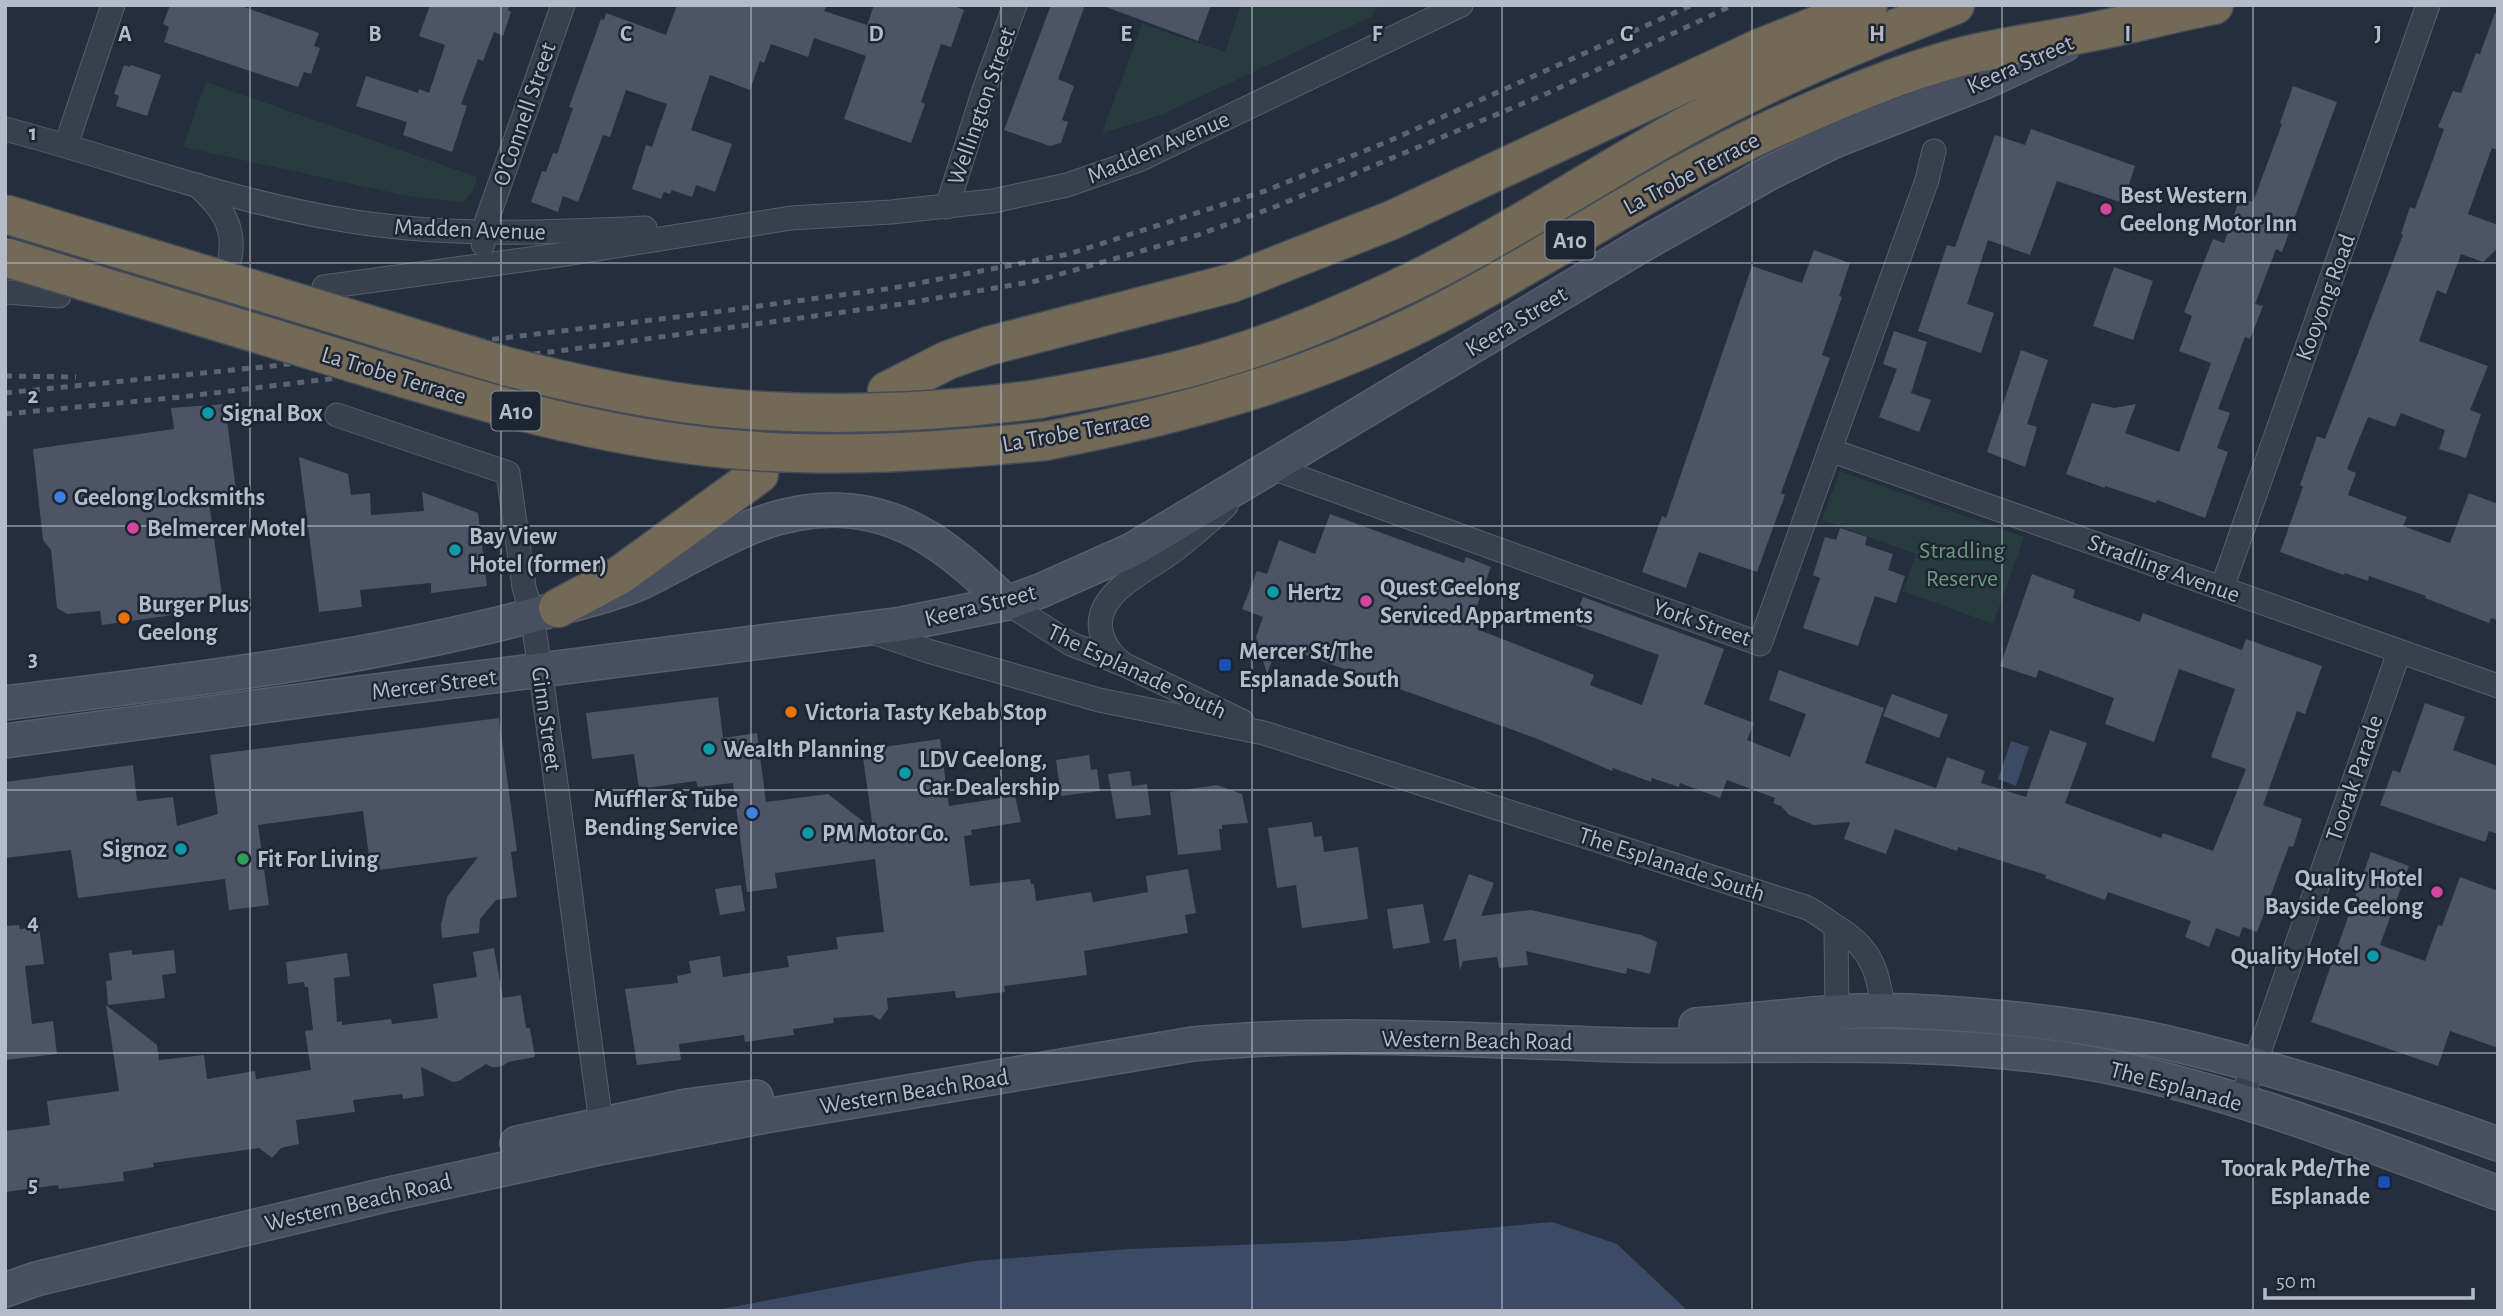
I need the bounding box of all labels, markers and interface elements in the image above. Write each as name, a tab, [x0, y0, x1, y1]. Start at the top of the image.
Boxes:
text: A	[118, 23, 132, 46]
text: B	[368, 23, 382, 46]
text: C	[620, 23, 632, 46]
text: D	[868, 23, 884, 46]
text: E	[1120, 23, 1132, 46]
text: F	[1372, 23, 1383, 46]
text: G	[1620, 23, 1634, 46]
text: H	[1869, 23, 1885, 46]
text: I	[2125, 23, 2131, 46]
text: J	[2374, 23, 2382, 46]
street label: Wellington Street	[944, 24, 1020, 188]
street label: Keera Street	[1964, 31, 2078, 99]
street label: O'Connell Street	[489, 39, 561, 189]
street label: Madden Avenue	[1084, 107, 1233, 189]
text: 1	[29, 122, 37, 145]
street label: La Trobe Terrace	[1620, 128, 1763, 220]
place label: Best Western Geelong Motor Inn	[2120, 184, 2297, 236]
marker: Best Western Geelong Motor Inn	[2098, 201, 2114, 217]
street label: Madden Avenue	[394, 215, 546, 245]
road number: A10	[1546, 220, 1594, 260]
street label: Kooyong Road	[2292, 231, 2360, 364]
street label: Keera Street	[1462, 282, 1572, 361]
street label: La Trobe Terrace	[318, 343, 469, 409]
text: 2	[28, 385, 39, 408]
road number: A10	[491, 392, 540, 430]
place label: Signal Box	[222, 402, 323, 426]
marker: Signal Box	[200, 405, 216, 421]
street label: La Trobe Terrace	[1000, 407, 1152, 457]
place label: Geelong Locksmiths	[74, 486, 265, 510]
marker: Geelong Locksmiths	[52, 489, 68, 505]
place label: Belmercer Motel	[147, 517, 306, 541]
marker: Belmercer Motel	[125, 520, 141, 536]
place label: Bay View Hotel (former)	[469, 525, 607, 577]
street label: Stradling Avenue	[2085, 530, 2243, 608]
park label: Stradling Reserve	[1919, 539, 2005, 591]
marker: Bay View Hotel (former)	[447, 542, 463, 558]
place label: Quest Geelong Serviced Appartments	[1380, 576, 1593, 628]
street label: Keera Street	[922, 580, 1039, 631]
place label: Hertz	[1287, 581, 1341, 605]
marker: Hertz	[1265, 584, 1281, 600]
place label: Burger Plus Geelong	[138, 593, 249, 645]
marker: Quest Geelong Serviced Appartments	[1358, 593, 1374, 609]
street label: York Street	[1650, 595, 1754, 651]
marker: Burger Plus Geelong	[116, 610, 132, 626]
street label: The Esplanade South	[1043, 620, 1230, 724]
place label: Mercer St/The Esplanade South	[1239, 640, 1399, 692]
text: 3	[28, 648, 38, 671]
marker: Mercer St/The Esplanade South	[1217, 657, 1233, 673]
street label: Mercer Street	[370, 665, 498, 705]
street label: Ginn Street	[527, 665, 565, 773]
place label: Victoria Tasty Kebab Stop	[805, 701, 1047, 725]
marker: Victoria Tasty Kebab Stop	[783, 704, 799, 720]
street label: Toorak Parade	[2322, 712, 2388, 845]
place label: Wealth Planning	[723, 738, 885, 762]
marker: Wealth Planning	[701, 741, 717, 757]
place label: LDV Geelong, Car Dealership	[919, 748, 1060, 800]
marker: LDV Geelong, Car Dealership	[897, 765, 913, 781]
place label: Muffler & Tube Bending Service	[584, 788, 738, 840]
marker: Muffler & Tube Bending Service	[744, 805, 760, 821]
place label: PM Motor Co.	[822, 822, 949, 846]
street label: The Esplanade South	[1576, 824, 1768, 906]
marker: PM Motor Co.	[800, 825, 816, 841]
place label: Signoz	[102, 838, 167, 862]
marker: Signoz	[173, 841, 189, 857]
place label: Fit For Living	[257, 848, 379, 872]
marker: Fit For Living	[235, 851, 251, 867]
place label: Quality Hotel Bayside Geelong	[2265, 867, 2424, 919]
marker: Quality Hotel Bayside Geelong	[2429, 884, 2445, 900]
text: 4	[27, 911, 39, 934]
place label: Quality Hotel	[2231, 945, 2359, 969]
marker: Quality Hotel	[2365, 948, 2381, 964]
street label: Western Beach Road	[1381, 1027, 1573, 1055]
street label: The Esplanade	[2107, 1058, 2244, 1116]
street label: Western Beach Road	[818, 1065, 1010, 1119]
place label: Toorak Pde/The Esplanade	[2221, 1157, 2370, 1209]
street label: Western Beach Road	[262, 1170, 454, 1236]
text: 5	[28, 1174, 38, 1197]
marker: Toorak Pde/The Esplanade	[2376, 1174, 2392, 1190]
scale bar	[2265, 1256, 2473, 1300]
text: 50 m	[2276, 1271, 2316, 1292]

